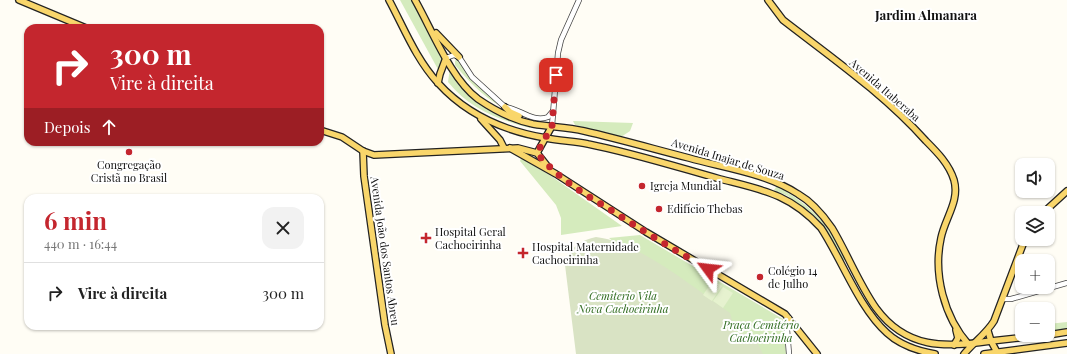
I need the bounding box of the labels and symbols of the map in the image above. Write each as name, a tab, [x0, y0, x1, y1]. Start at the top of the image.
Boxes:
district label: Jardim Almanara	[874, 6, 977, 23]
street label: Avenida Itaberaba	[846, 54, 924, 125]
pin	[539, 58, 573, 92]
street label: Avenida Inajar de Souza	[669, 134, 787, 183]
marker: Congregação Cristã no Brasil	[124, 147, 134, 157]
place label: Congregação Cristã no Brasil	[91, 157, 167, 185]
street label: Avenida João dos Santos Abreu	[367, 174, 403, 327]
place label: Igreja Mundial	[650, 178, 721, 193]
marker: Igreja Mundial	[637, 181, 647, 191]
place label: Edifício Thebas	[667, 201, 743, 216]
marker: Edifício Thebas	[654, 204, 664, 214]
place label: Hospital Geral Cachoeirinha	[435, 224, 506, 252]
marker: Hospital Geral Cachoeirinha	[420, 232, 432, 244]
place label: Hospital Maternidade Cachoeirinha	[532, 239, 639, 267]
marker: Hospital Maternidade Cachoeirinha	[517, 247, 529, 259]
position arrow	[687, 248, 729, 290]
place label: Colégio 14 de Julho	[768, 263, 818, 291]
marker: Colégio 14 de Julho	[755, 272, 765, 282]
park label: Cemiterio Vila Nova Cachoeirinha	[577, 288, 669, 316]
park label: Praça Cemitério Cachoeirinha	[722, 317, 799, 345]

